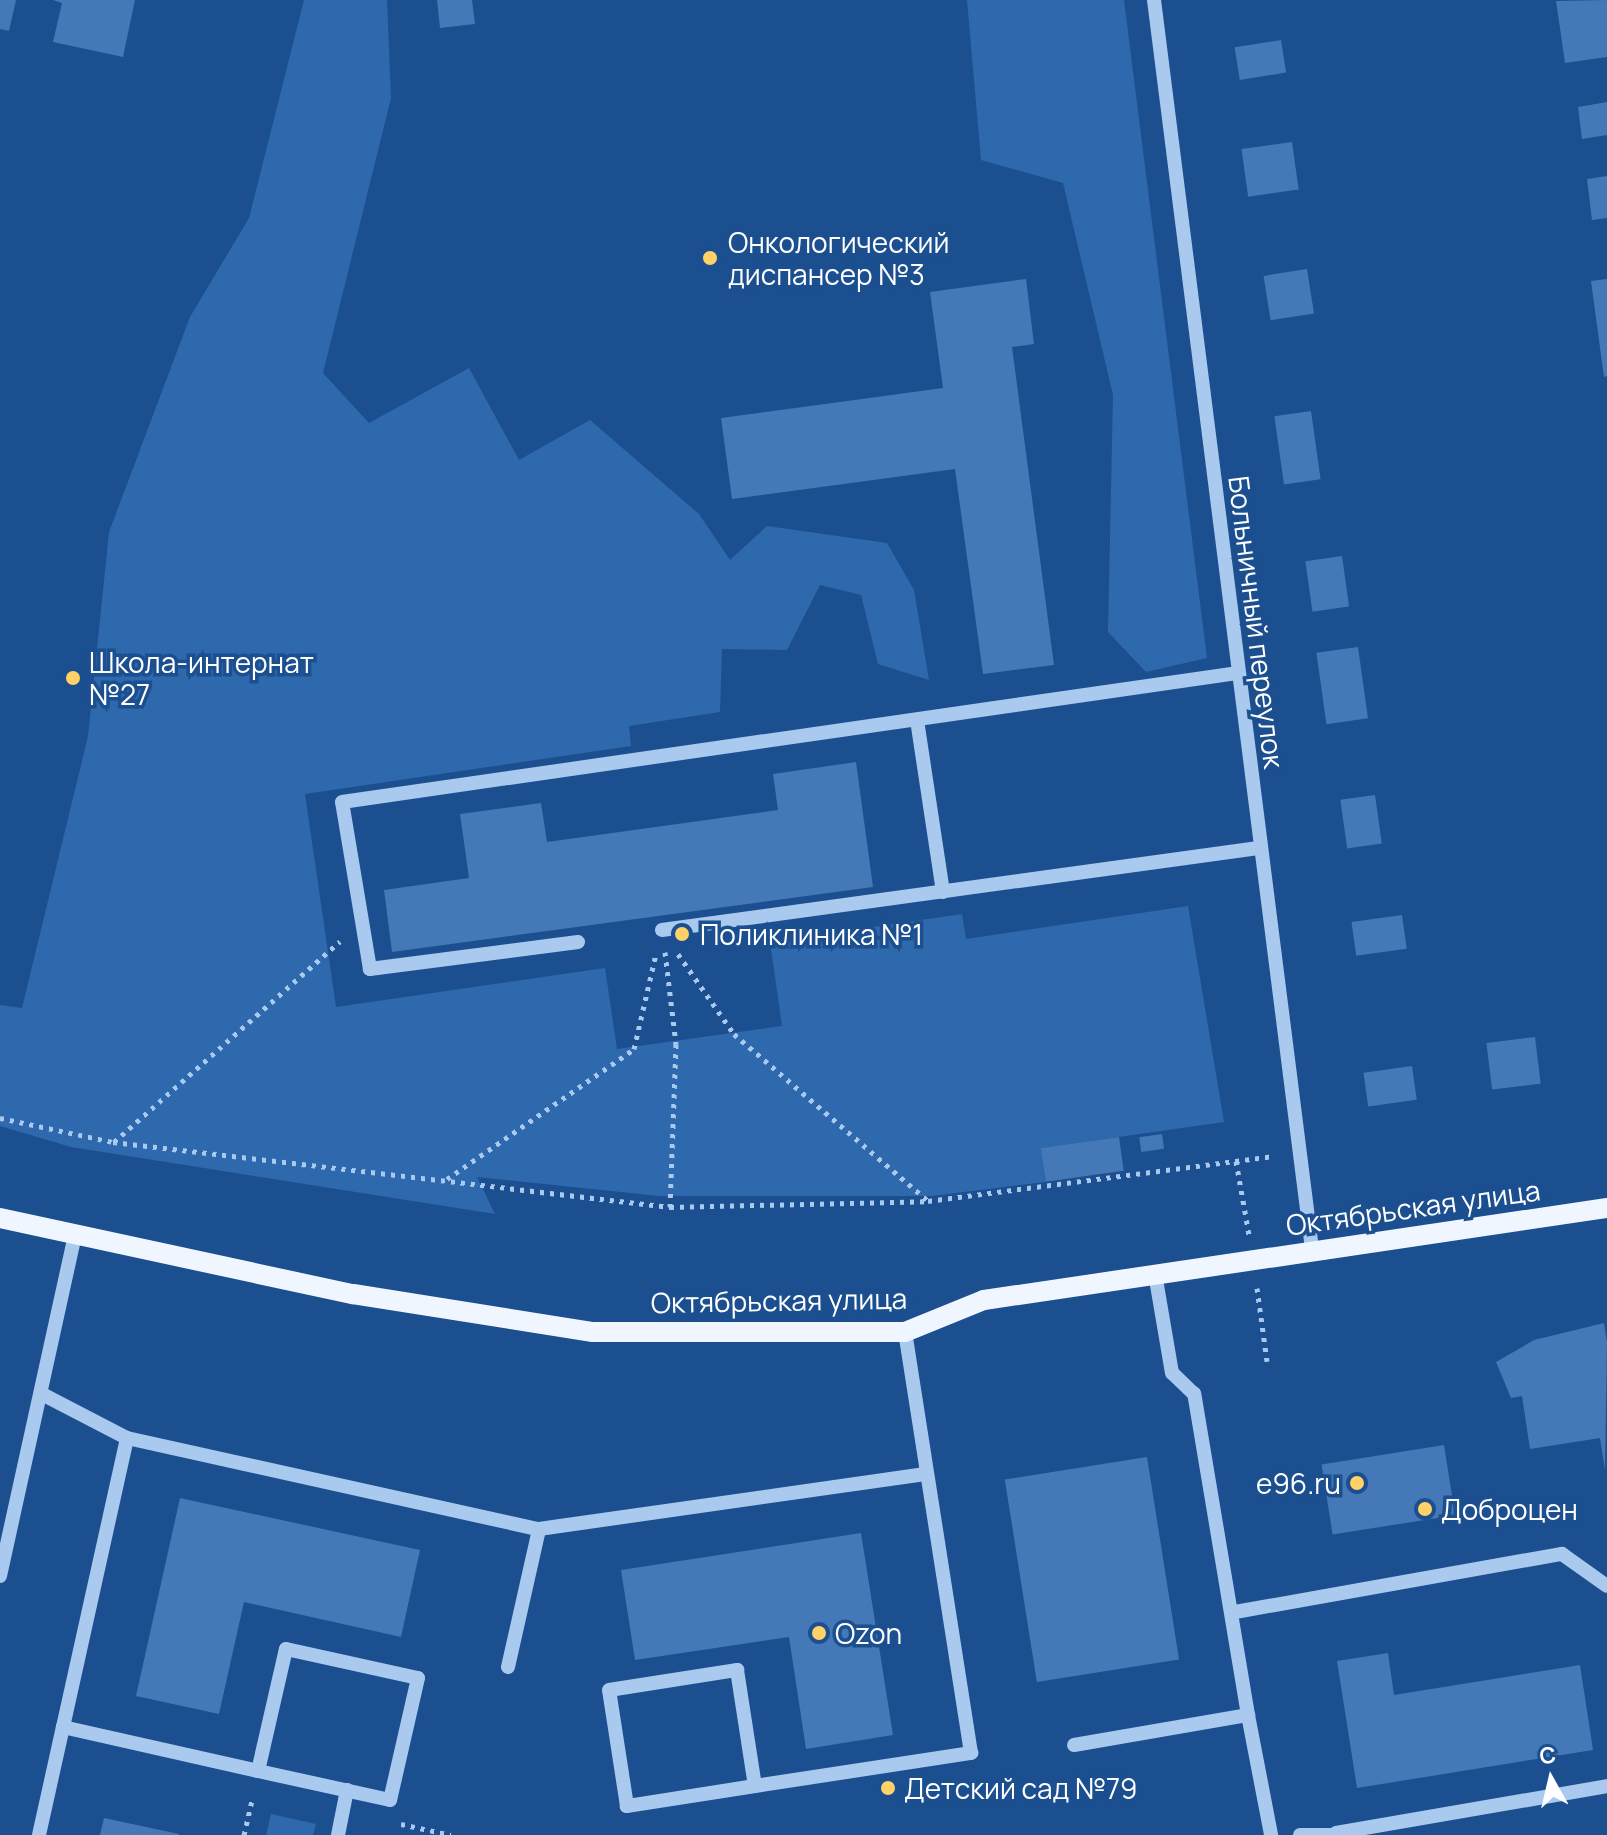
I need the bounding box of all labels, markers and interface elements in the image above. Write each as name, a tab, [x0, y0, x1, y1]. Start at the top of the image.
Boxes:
place label: Онкологический диспансер №3	[728, 225, 949, 291]
marker: Онкологический диспансер №3	[699, 247, 721, 269]
street label: Больничный переулок	[1222, 474, 1292, 770]
place label: Школа-интернат №27	[89, 645, 314, 711]
marker: Школа-интернат №27	[64, 669, 82, 687]
place label: Поликлиника №1	[700, 917, 923, 951]
marker: Поликлиника №1	[671, 923, 693, 945]
street label: Октябрьская улица	[1284, 1173, 1542, 1241]
street label: Октябрьская улица	[651, 1281, 907, 1319]
place label: e96.ru	[1256, 1466, 1341, 1500]
marker: e96.ru	[1348, 1474, 1366, 1492]
place label: Доброцен	[1441, 1492, 1578, 1526]
marker: Доброцен	[1416, 1500, 1434, 1518]
place label: Ozon	[835, 1616, 902, 1650]
marker: Ozon	[810, 1624, 828, 1642]
north arrow	[1511, 1739, 1591, 1819]
text: С	[1538, 1739, 1558, 1771]
place label: Детский сад №79	[904, 1771, 1137, 1805]
marker: Детский сад №79	[879, 1779, 897, 1797]

